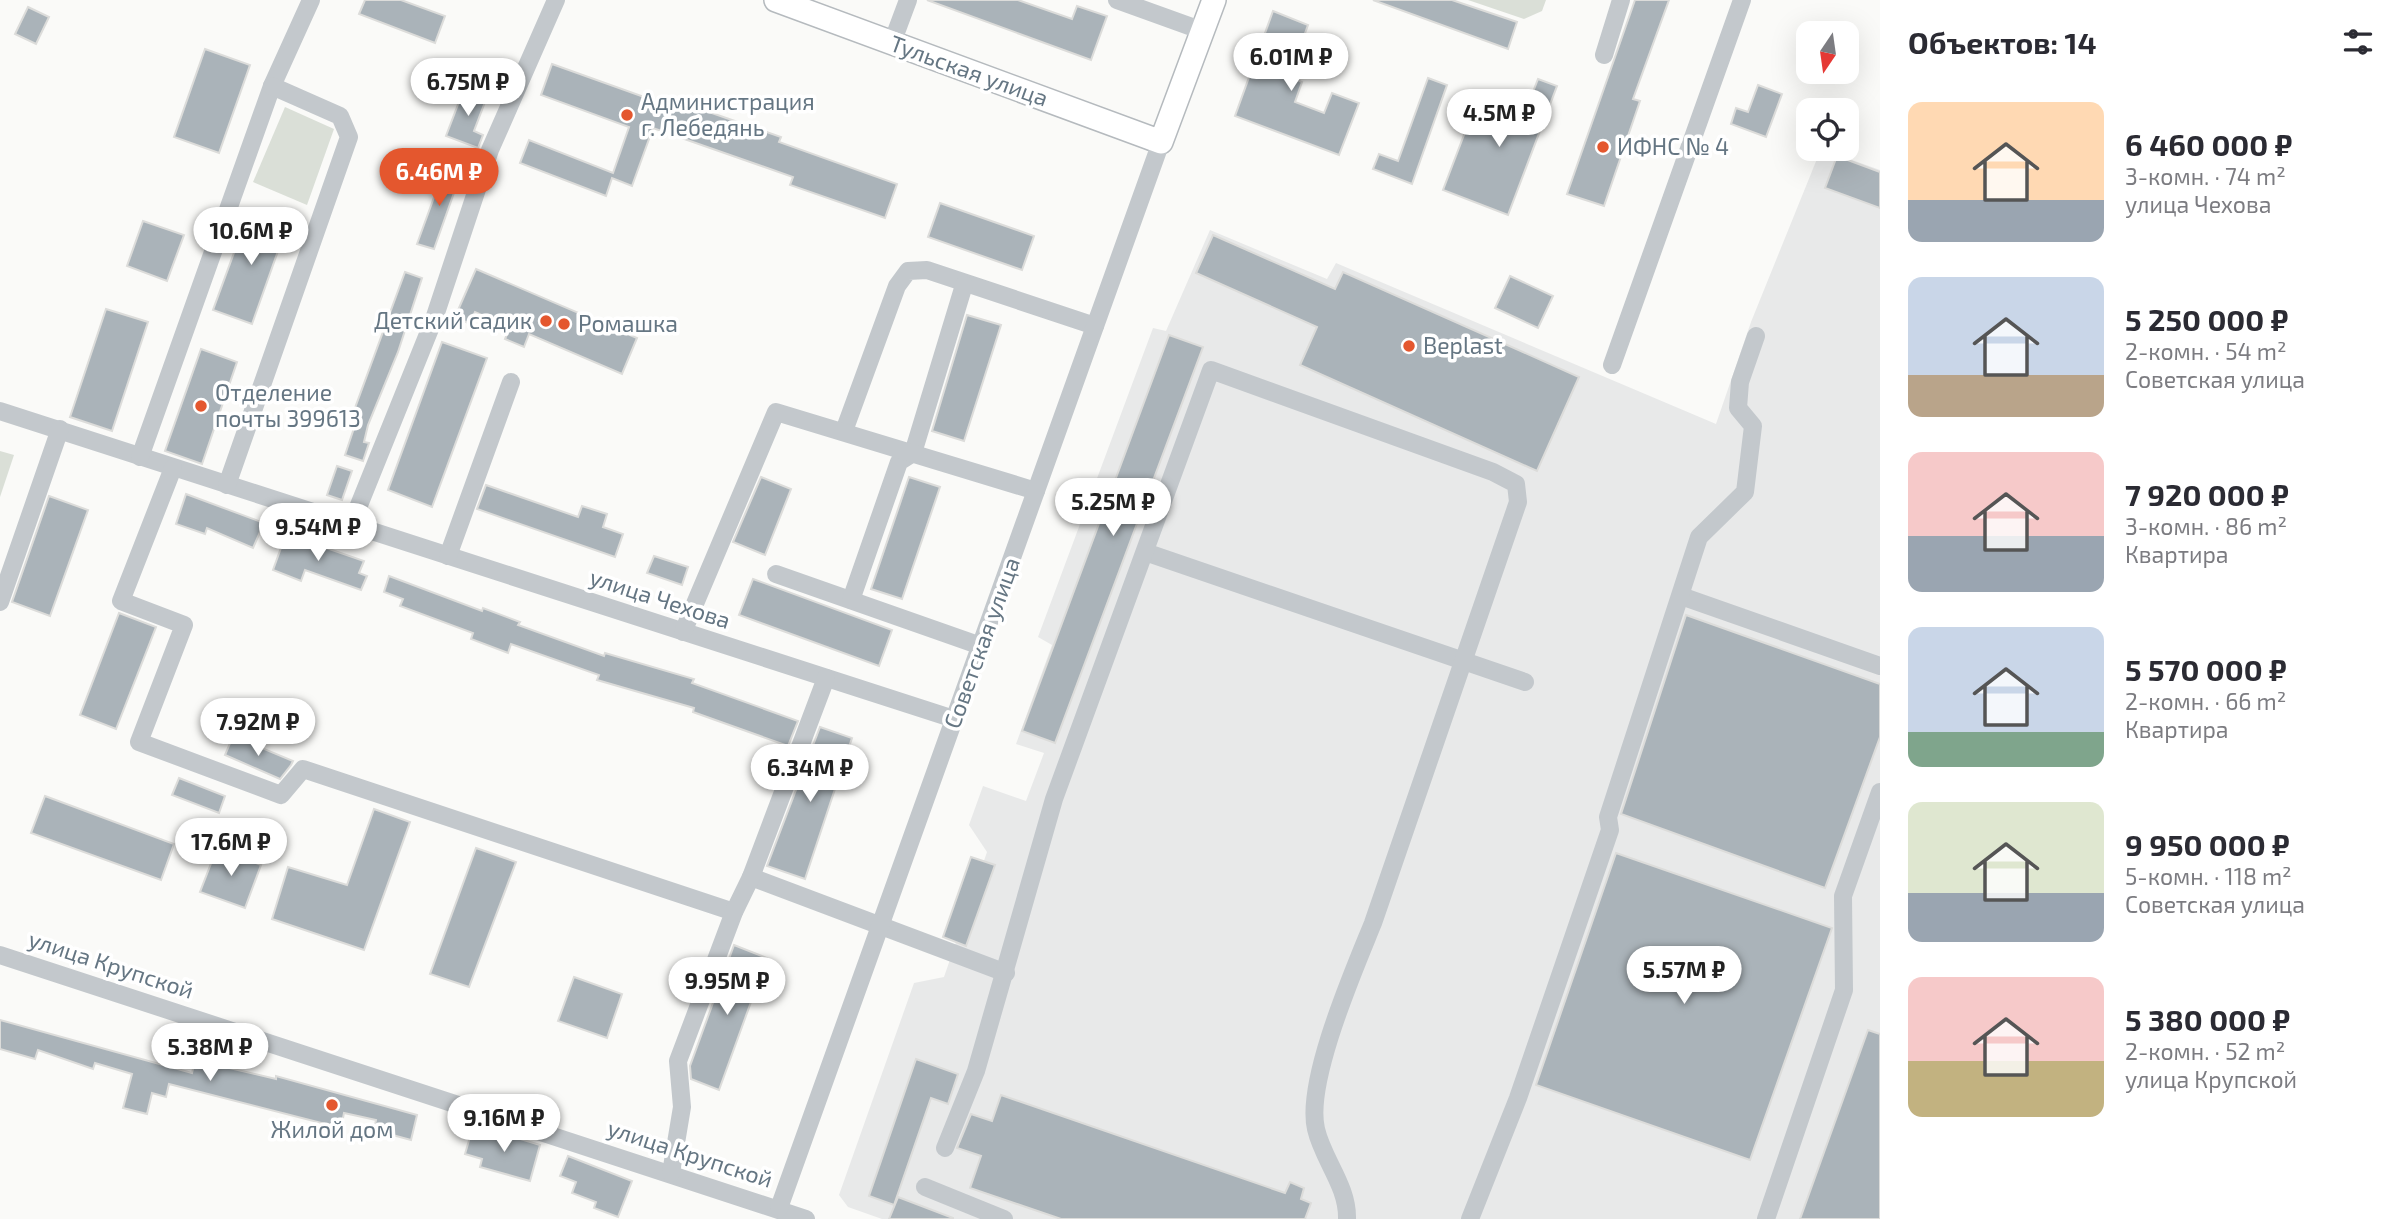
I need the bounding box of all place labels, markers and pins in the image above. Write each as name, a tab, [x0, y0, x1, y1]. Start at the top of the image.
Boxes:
pin: 6.01M ₽	[1226, 34, 1356, 93]
pin: 6.75M ₽	[403, 58, 533, 118]
place label: Администрация г. Лебедянь	[641, 87, 815, 141]
pin: 4.5M ₽	[1442, 90, 1556, 149]
marker: Администрация г. Лебедянь	[619, 107, 635, 123]
place label: ИФНС № 4	[1617, 132, 1729, 160]
marker: ИФНС № 4	[1595, 139, 1611, 155]
pin: 6.46M ₽	[374, 148, 504, 208]
pin: 10.6M ₽	[186, 208, 316, 267]
place label: Детский садик	[374, 306, 532, 334]
place label: Ромашка	[578, 309, 678, 337]
marker: Детский садик	[538, 313, 554, 329]
marker: Ромашка	[556, 316, 572, 332]
place label: Beplast	[1423, 331, 1503, 359]
marker: Beplast	[1401, 338, 1417, 354]
place label: Отделение почты 399613	[215, 378, 361, 432]
marker: Отделение почты 399613	[193, 398, 209, 414]
pin: 5.25M ₽	[1048, 478, 1178, 538]
pin: 9.54M ₽	[253, 504, 383, 563]
pin: 7.92M ₽	[193, 698, 323, 758]
pin: 6.34M ₽	[745, 744, 875, 804]
pin: 17.6M ₽	[166, 818, 296, 878]
pin: 5.57M ₽	[1619, 946, 1749, 1006]
pin: 9.95M ₽	[662, 958, 792, 1017]
pin: 5.38M ₽	[145, 1024, 275, 1083]
pin: 9.16M ₽	[439, 1094, 569, 1154]
marker: Жилой дом	[324, 1097, 340, 1113]
place label: Жилой дом	[271, 1115, 393, 1143]

